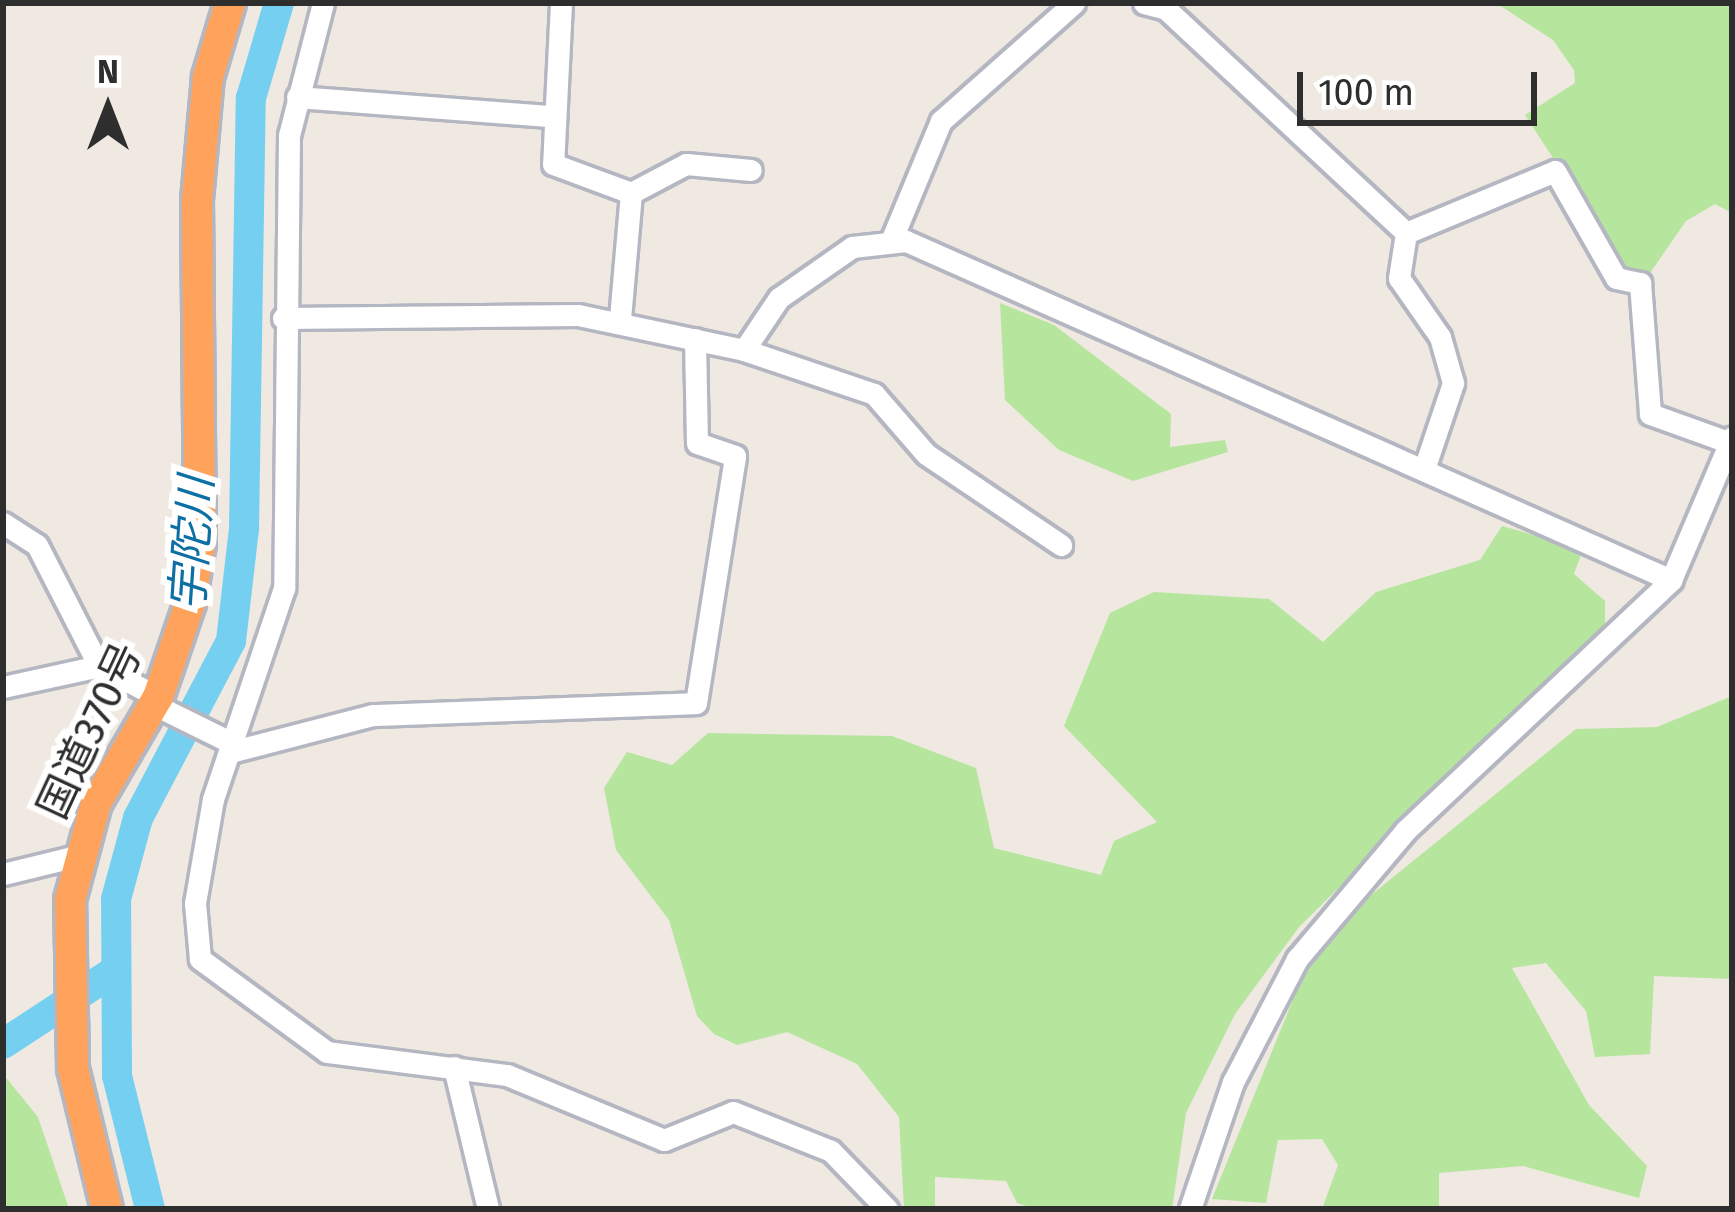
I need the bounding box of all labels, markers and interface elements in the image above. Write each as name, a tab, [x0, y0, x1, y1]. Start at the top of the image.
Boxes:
north arrow	[48, 48, 168, 168]
scale bar	[1303, 48, 1543, 122]
text: N	[97, 52, 119, 92]
text: 100 m	[1318, 71, 1414, 115]
water label: 宇陀川	[161, 475, 225, 613]
street label: 国道370号	[27, 635, 153, 827]

